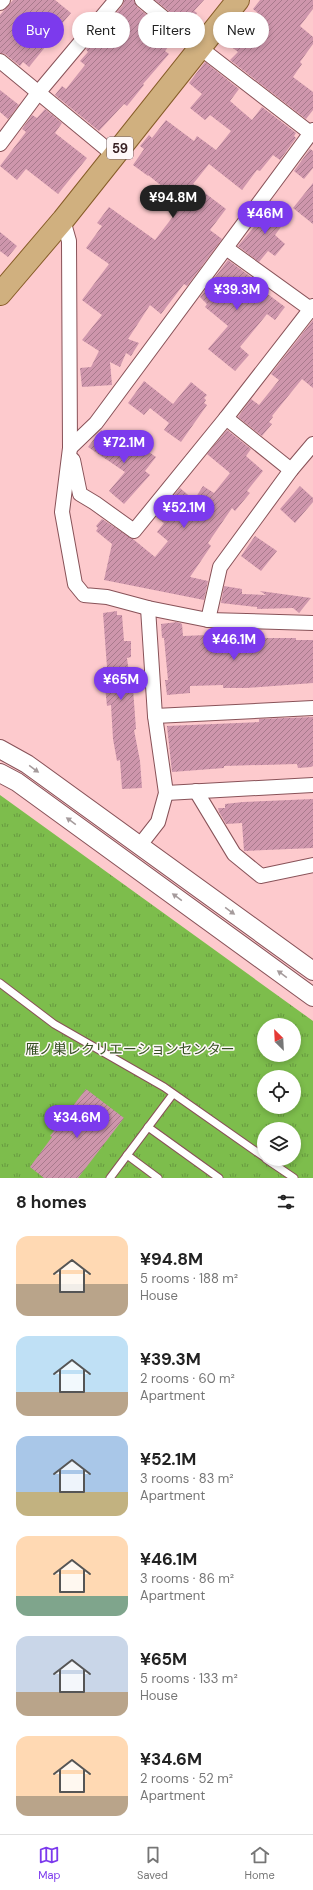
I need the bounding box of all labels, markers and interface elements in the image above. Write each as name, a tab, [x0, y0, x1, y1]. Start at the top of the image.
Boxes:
chip: Buy	[12, 12, 64, 48]
chip: Rent	[72, 12, 130, 48]
chip: Filters	[138, 12, 205, 48]
chip: New	[213, 12, 269, 48]
road number: 59	[107, 137, 133, 159]
pin: ¥94.8M	[140, 185, 206, 219]
text: ¥94.8M	[149, 189, 197, 206]
pin: ¥46M	[241, 201, 289, 235]
text: ¥46M	[247, 205, 283, 222]
pin: ¥39.3M	[204, 277, 270, 311]
text: ¥39.3M	[214, 281, 260, 298]
pin: ¥72.1M	[91, 430, 157, 464]
text: ¥72.1M	[103, 434, 145, 451]
pin: ¥52.1M	[151, 495, 217, 529]
text: ¥52.1M	[162, 499, 206, 516]
pin: ¥46.1M	[201, 627, 267, 661]
text: ¥46.1M	[212, 631, 256, 648]
pin: ¥65M	[97, 667, 145, 701]
text: ¥65M	[103, 671, 139, 688]
one-way arrow	[28, 765, 39, 773]
one-way arrow	[66, 817, 77, 825]
one-way arrow	[171, 893, 182, 901]
one-way arrow	[224, 907, 235, 915]
one-way arrow	[276, 970, 287, 978]
north arrow	[257, 1018, 301, 1062]
map controls	[257, 1018, 301, 1166]
park label: 雁ノ巣レクリエーションセンター	[25, 1040, 235, 1058]
button: locate	[257, 1070, 301, 1114]
pin: ¥34.6M	[44, 1105, 110, 1139]
text: ¥34.6M	[53, 1109, 101, 1126]
button: layers	[257, 1122, 301, 1166]
text: 8 homes	[16, 1191, 87, 1213]
icon: filters	[275, 1191, 297, 1213]
text: ¥94.8M	[140, 1248, 203, 1270]
icon: home	[48, 1252, 96, 1300]
text: 5 rooms · 188 m²	[140, 1270, 238, 1287]
text: House	[140, 1287, 178, 1304]
text: ¥39.3M	[140, 1348, 201, 1370]
icon: home	[48, 1352, 96, 1400]
text: 2 rooms · 60 m²	[140, 1370, 235, 1387]
text: Apartment	[140, 1387, 205, 1404]
text: ¥52.1M	[140, 1448, 196, 1470]
icon: home	[48, 1452, 96, 1500]
text: 3 rooms · 83 m²	[140, 1470, 234, 1487]
text: Apartment	[140, 1487, 205, 1504]
text: ¥46.1M	[140, 1548, 197, 1570]
icon: home	[48, 1552, 96, 1600]
text: 3 rooms · 86 m²	[140, 1570, 234, 1587]
text: Apartment	[140, 1587, 205, 1604]
text: ¥65M	[140, 1648, 187, 1670]
icon: home	[48, 1652, 96, 1700]
text: 5 rooms · 133 m²	[140, 1670, 238, 1687]
text: House	[140, 1687, 178, 1704]
text: ¥34.6M	[140, 1748, 202, 1770]
icon: home	[48, 1752, 96, 1800]
text: 2 rooms · 52 m²	[140, 1770, 233, 1787]
text: Apartment	[140, 1787, 205, 1804]
tab: Map	[38, 1844, 60, 1882]
tab: Saved	[137, 1844, 168, 1882]
tab: Home	[245, 1844, 275, 1882]

